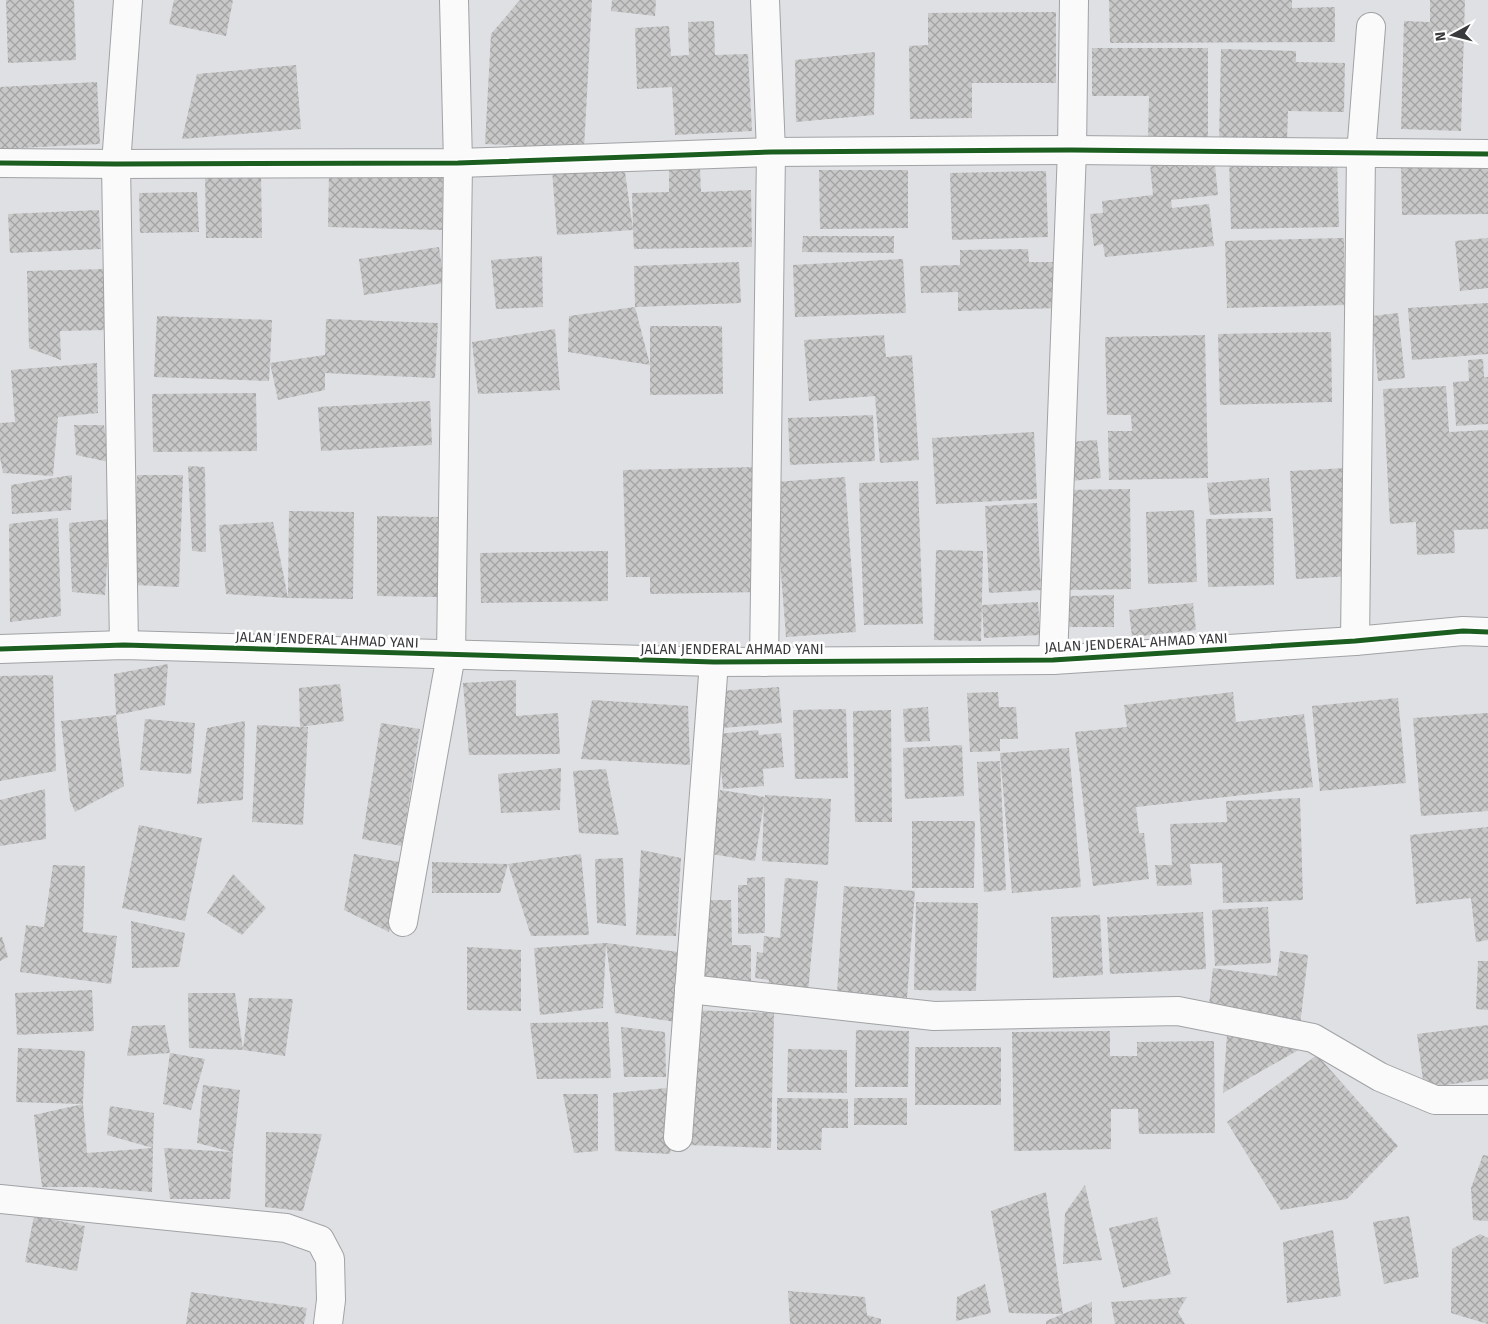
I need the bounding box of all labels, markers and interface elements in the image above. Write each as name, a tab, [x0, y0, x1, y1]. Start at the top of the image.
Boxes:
north arrow	[1428, 10, 1478, 60]
text: N	[1432, 31, 1450, 42]
street label: JALAN JENDERAL AHMAD YANI	[235, 628, 419, 652]
street label: JALAN JENDERAL AHMAD YANI	[1044, 630, 1228, 656]
street label: JALAN JENDERAL AHMAD YANI	[640, 641, 824, 658]

